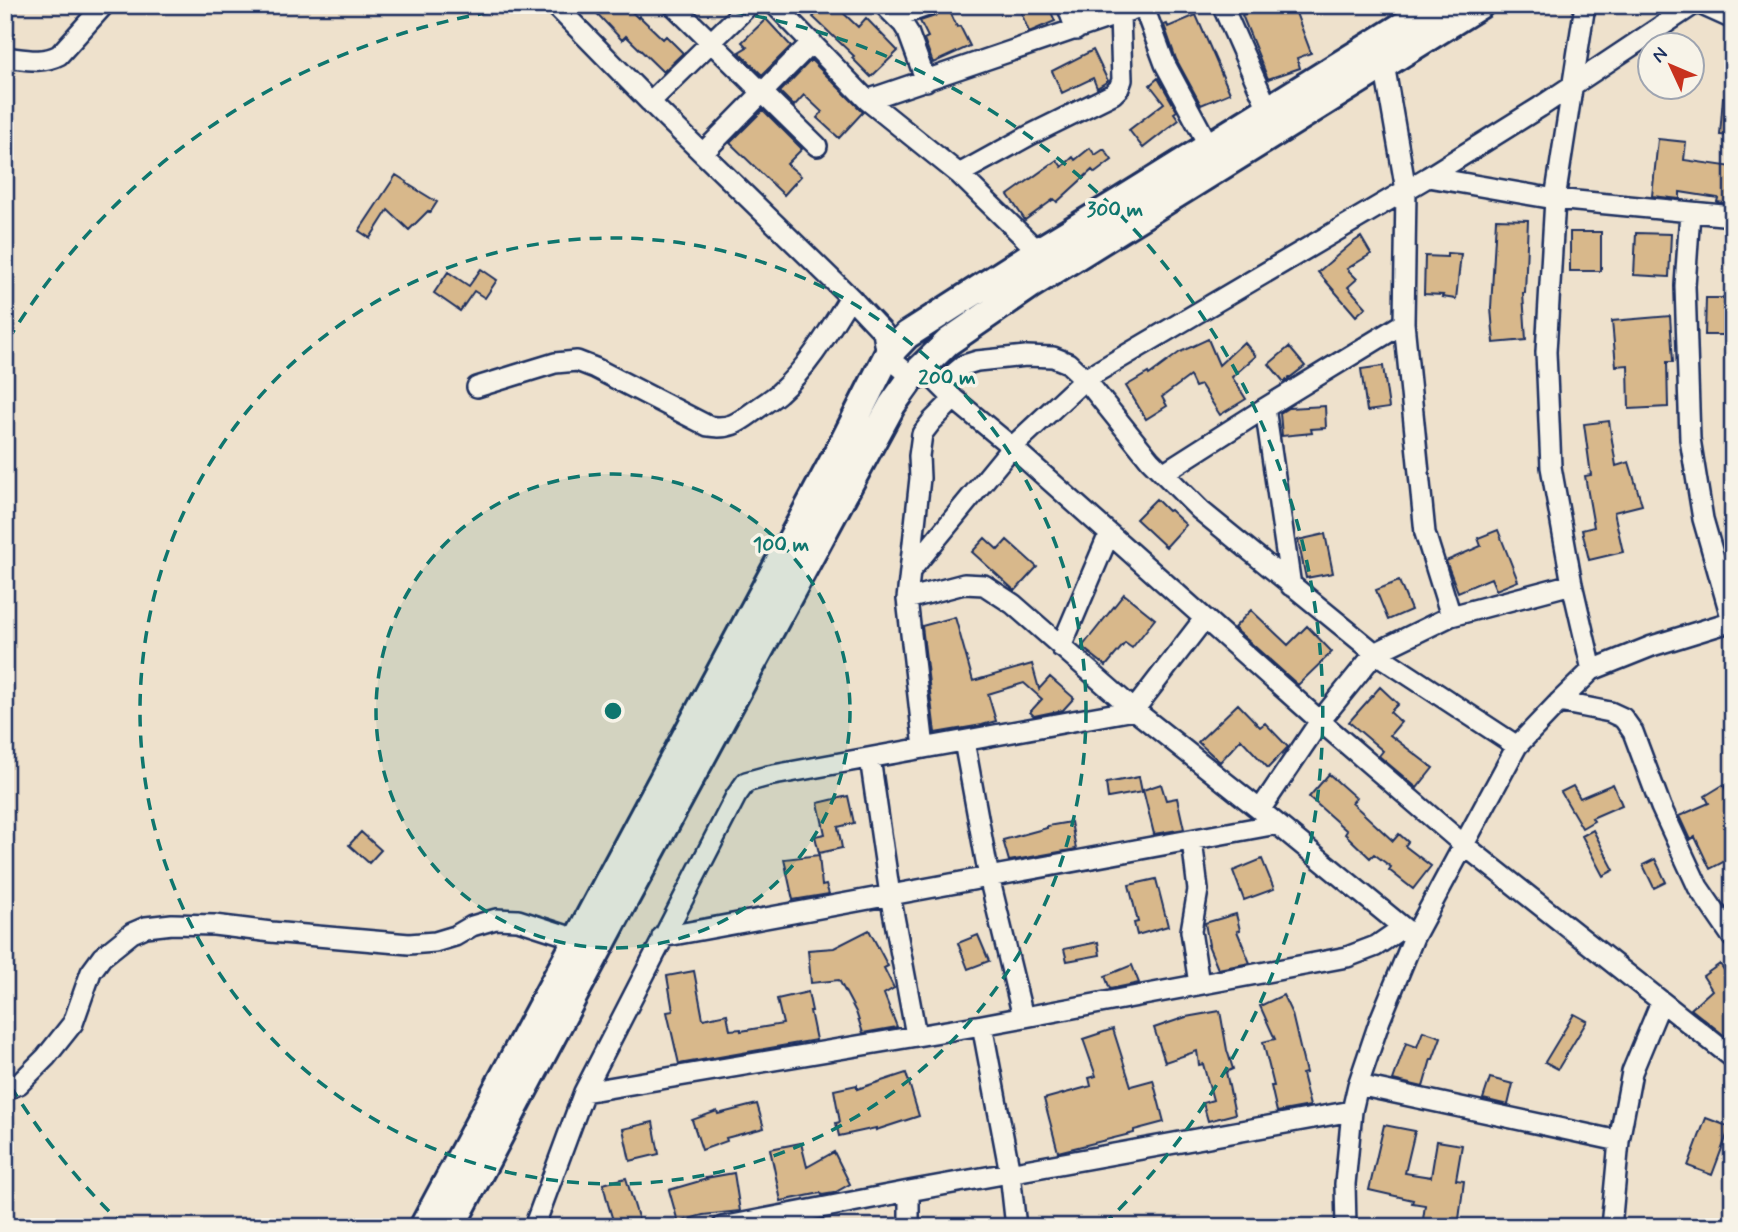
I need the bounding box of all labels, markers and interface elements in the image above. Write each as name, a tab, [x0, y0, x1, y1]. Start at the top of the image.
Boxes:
north arrow	[1636, 32, 1706, 102]
text: N	[1646, 42, 1673, 68]
text: 300 m	[1087, 196, 1144, 224]
text: 200 m	[918, 364, 976, 392]
text: 100 m	[753, 531, 809, 559]
centre of rings	[601, 699, 625, 723]

